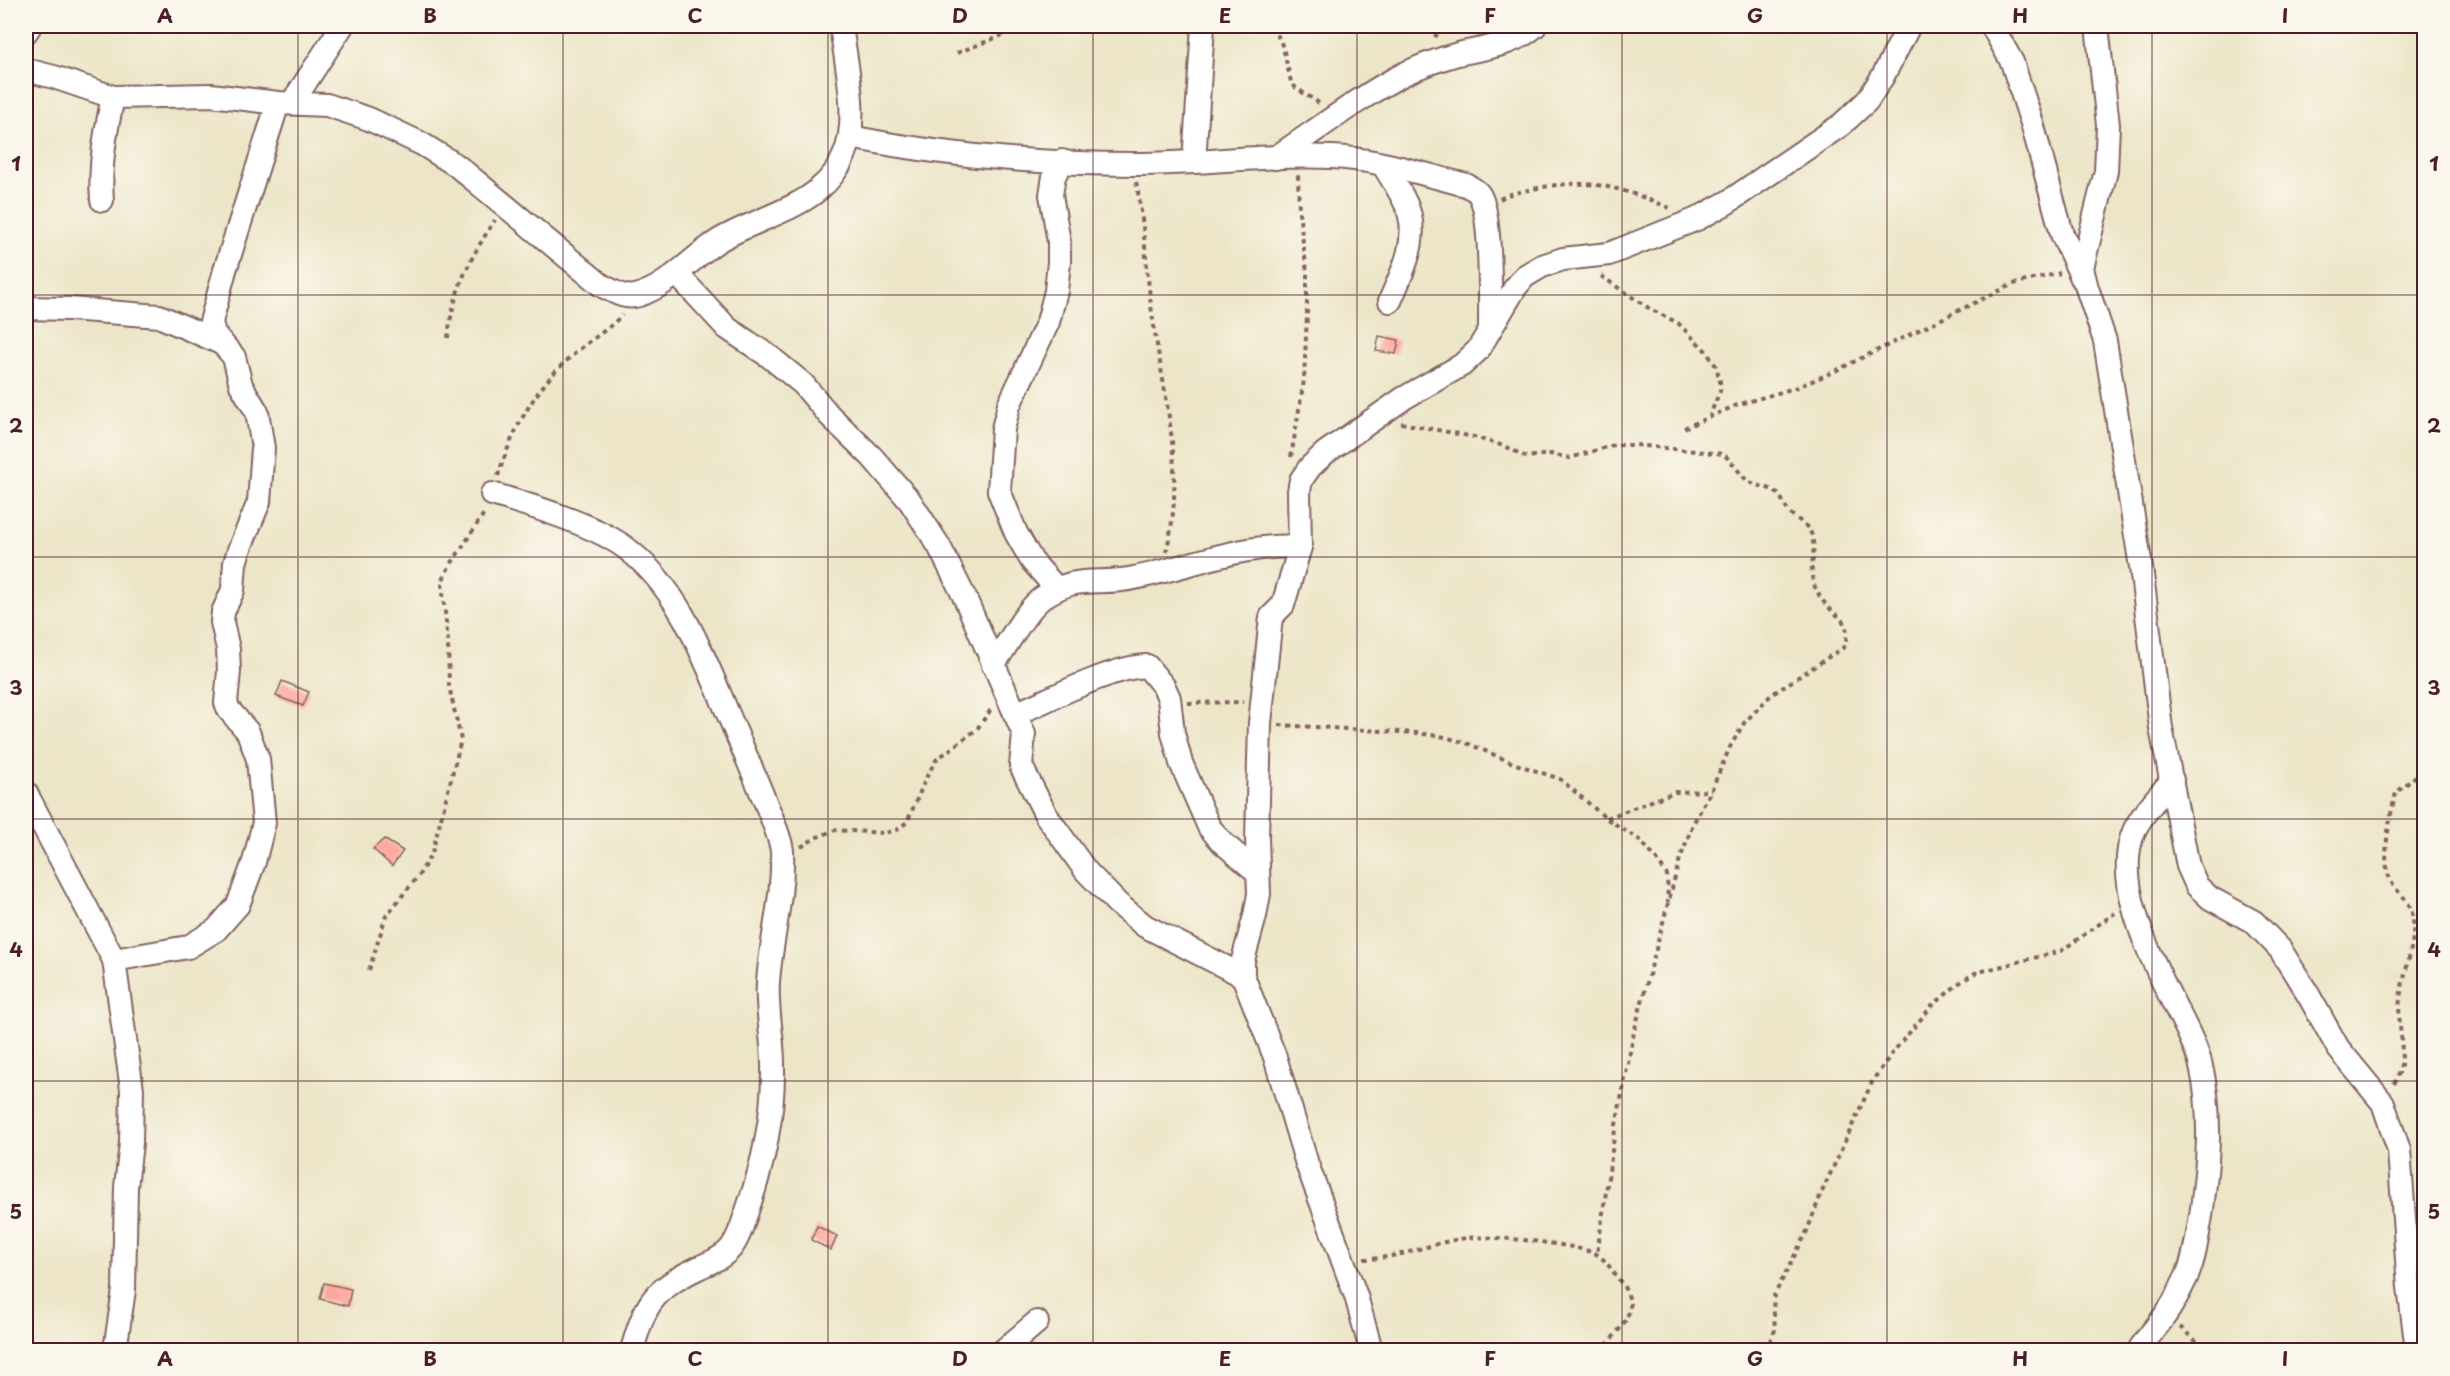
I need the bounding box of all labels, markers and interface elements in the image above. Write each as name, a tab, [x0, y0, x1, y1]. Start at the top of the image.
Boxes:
text: A	[157, 0, 173, 30]
text: B	[423, 0, 437, 30]
text: C	[687, 0, 703, 30]
text: D	[952, 0, 968, 30]
text: E	[1219, 0, 1231, 30]
text: F	[1484, 0, 1496, 30]
text: G	[1747, 0, 1763, 30]
text: H	[2012, 0, 2028, 30]
text: I	[2282, 0, 2288, 30]
text: 1	[11, 148, 21, 178]
text: 1	[2429, 148, 2439, 178]
text: 2	[9, 410, 23, 440]
text: 2	[2427, 410, 2441, 440]
text: 3	[9, 672, 23, 702]
text: 3	[2427, 672, 2441, 702]
text: 4	[9, 934, 23, 964]
text: 4	[2427, 934, 2441, 964]
text: 5	[10, 1196, 22, 1226]
text: 5	[2428, 1196, 2440, 1226]
text: A	[157, 1343, 173, 1373]
text: B	[423, 1343, 437, 1373]
text: C	[687, 1343, 703, 1373]
text: D	[952, 1343, 968, 1373]
text: E	[1219, 1343, 1231, 1373]
text: F	[1484, 1343, 1496, 1373]
text: G	[1747, 1343, 1763, 1373]
text: H	[2012, 1343, 2028, 1373]
text: I	[2282, 1343, 2288, 1373]

